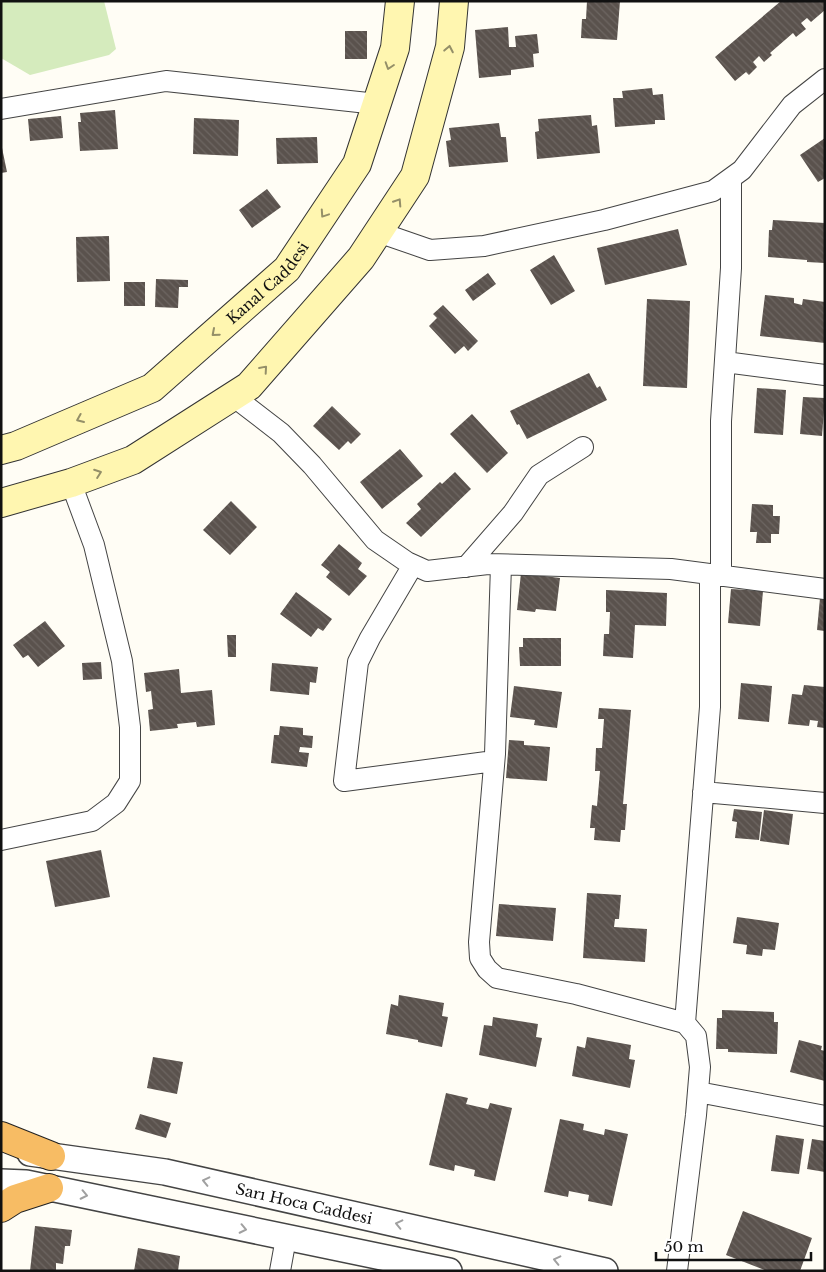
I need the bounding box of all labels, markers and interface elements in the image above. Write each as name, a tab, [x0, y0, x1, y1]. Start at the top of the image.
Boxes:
one-way arrow	[443, 44, 453, 53]
one-way arrow	[385, 62, 395, 70]
one-way arrow	[392, 198, 401, 207]
one-way arrow	[321, 208, 330, 217]
street label: Kanal Caddesi	[222, 238, 312, 328]
one-way arrow	[212, 327, 221, 336]
one-way arrow	[258, 366, 267, 375]
one-way arrow	[76, 413, 85, 423]
one-way arrow	[93, 469, 102, 479]
one-way arrow	[202, 1176, 211, 1187]
street label: Sarı Hoca Caddesi	[234, 1179, 374, 1228]
one-way arrow	[79, 1189, 88, 1200]
one-way arrow	[394, 1219, 403, 1230]
one-way arrow	[238, 1223, 247, 1234]
scale bar	[656, 1230, 811, 1262]
text: 50 m	[664, 1237, 704, 1256]
one-way arrow	[553, 1255, 562, 1266]

